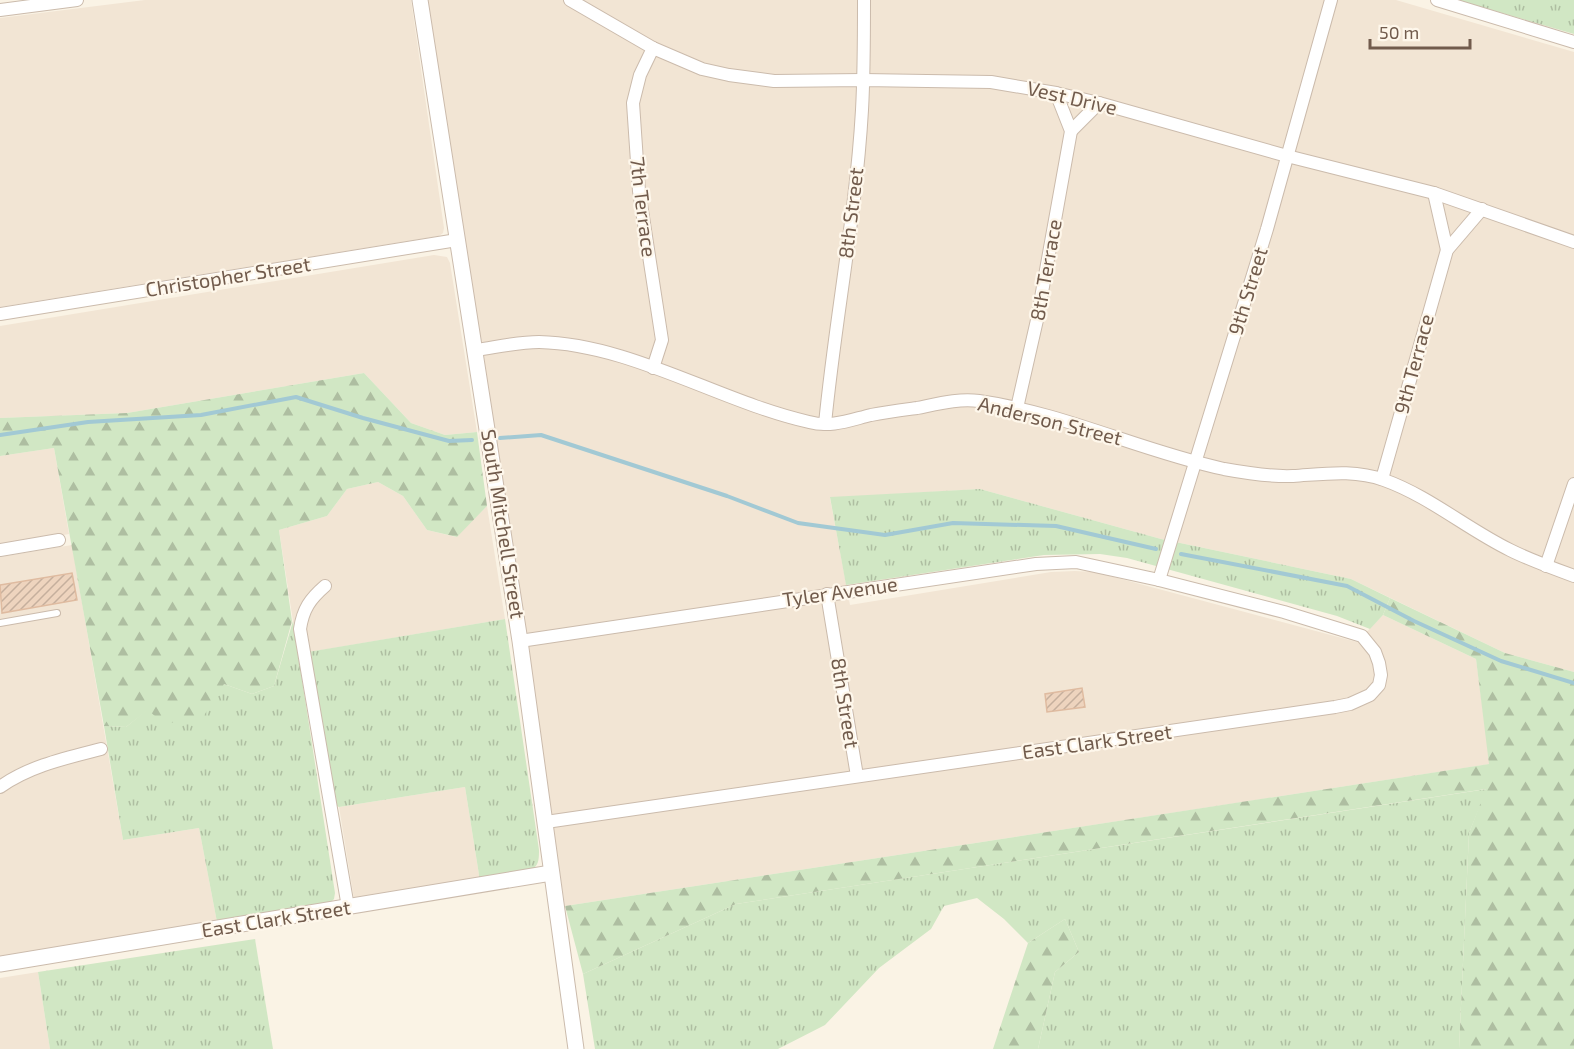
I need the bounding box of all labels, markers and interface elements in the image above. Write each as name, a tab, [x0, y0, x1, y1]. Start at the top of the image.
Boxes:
scale bar	[1370, 12, 1470, 50]
text: 50 m	[1379, 21, 1419, 43]
street label: Vest Drive	[1025, 75, 1120, 119]
street label: 7th Terrace	[626, 155, 662, 258]
street label: 8th Street	[833, 166, 868, 260]
street label: 8th Terrace	[1024, 217, 1066, 323]
street label: 9th Street	[1222, 243, 1272, 338]
street label: Christopher Street	[144, 251, 312, 301]
street label: 9th Terrace	[1388, 311, 1438, 416]
street label: Anderson Street	[976, 391, 1125, 450]
street label: South Mitchell Street	[477, 427, 531, 621]
street label: Tyler Avenue	[781, 571, 899, 611]
street label: 8th Street	[827, 656, 865, 750]
street label: East Clark Street	[1021, 719, 1174, 763]
street label: East Clark Street	[200, 894, 353, 942]

